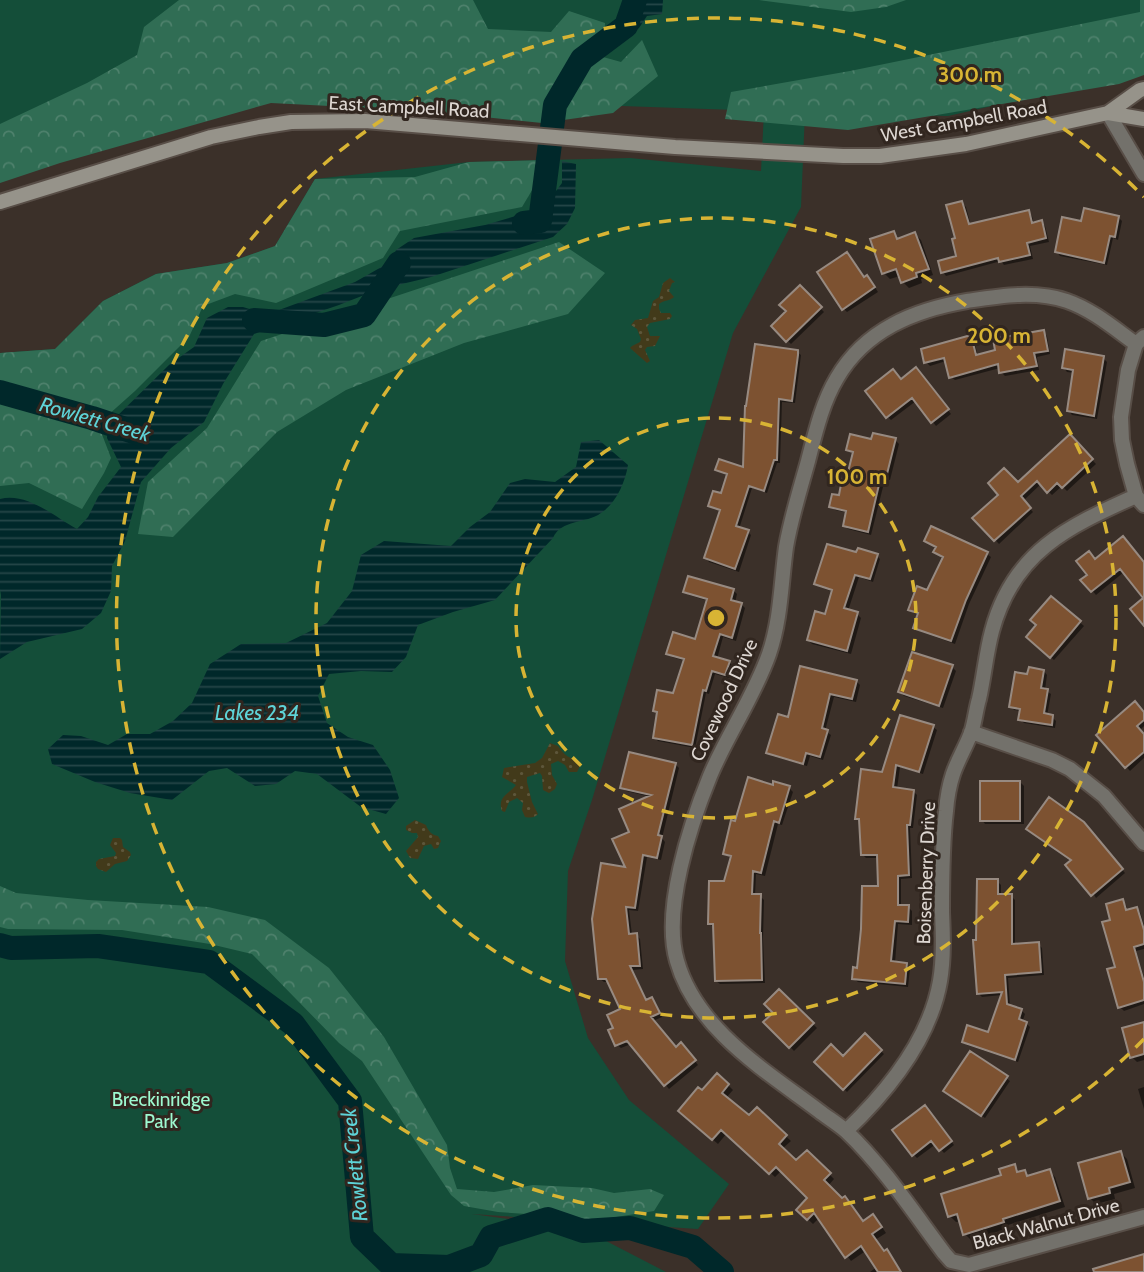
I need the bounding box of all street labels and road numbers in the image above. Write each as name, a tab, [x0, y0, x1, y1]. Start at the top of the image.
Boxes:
street label: East Campbell Road	[328, 91, 490, 123]
street label: West Campbell Road	[879, 95, 1049, 147]
street label: Covewood Drive	[686, 635, 763, 765]
street label: Boisenberry Drive	[912, 801, 940, 945]
street label: Black Walnut Drive	[970, 1193, 1122, 1255]

